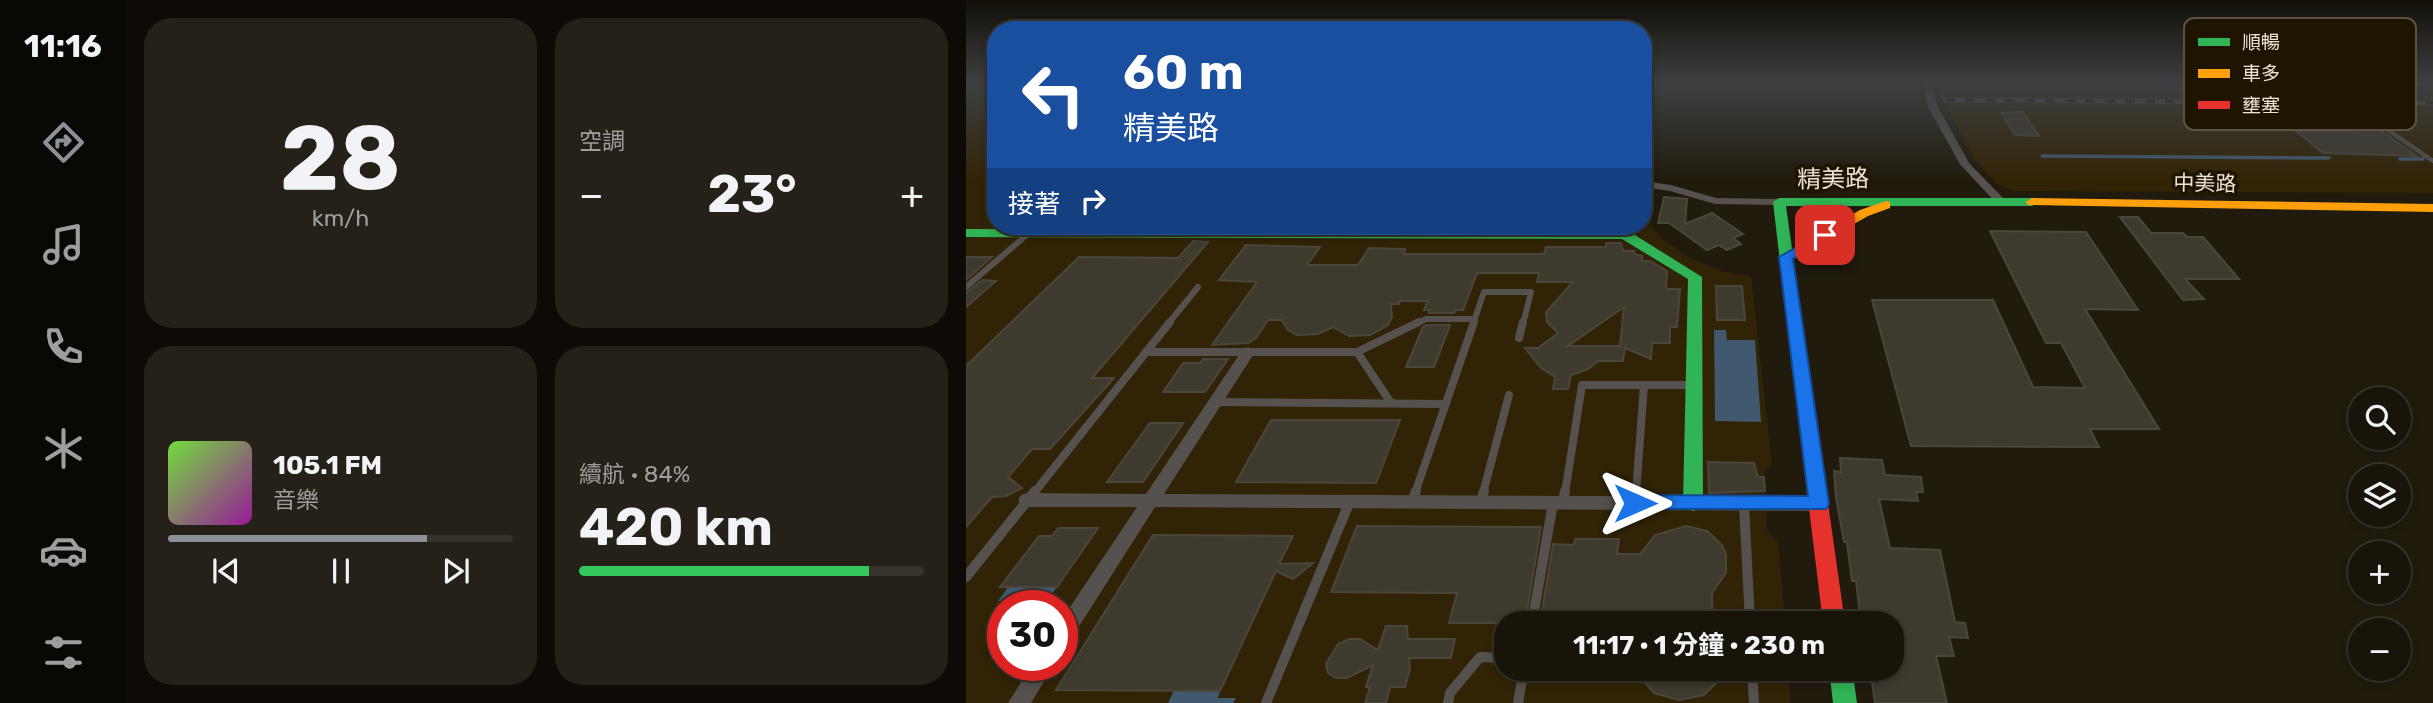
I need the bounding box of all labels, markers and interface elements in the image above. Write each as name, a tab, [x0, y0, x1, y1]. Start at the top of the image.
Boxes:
legend	[2184, 18, 2416, 130]
text: 11:16	[24, 27, 102, 65]
text: 順暢	[2242, 31, 2280, 54]
text: 60 m	[1123, 43, 1244, 101]
icon: left	[1008, 49, 1099, 140]
text: 車多	[2242, 62, 2280, 85]
text: 壅塞	[2242, 94, 2280, 117]
text: 28	[280, 104, 401, 212]
text: 精美路	[1123, 109, 1219, 147]
icon: directions	[39, 118, 88, 167]
text: 空調	[579, 127, 625, 155]
text: 23°	[707, 163, 797, 225]
street label: 精美路	[1797, 164, 1869, 194]
street label: 中美路	[2173, 170, 2237, 196]
text: −	[579, 172, 604, 218]
text: +	[900, 172, 924, 218]
icon: right	[1074, 182, 1112, 220]
text: 接著	[1008, 189, 1060, 220]
text: km/h	[312, 204, 369, 232]
pin	[1795, 205, 1855, 265]
icon: arrive	[1806, 216, 1844, 254]
icon: music	[39, 220, 88, 269]
icon: phone	[39, 322, 88, 371]
map controls	[2348, 387, 2411, 681]
button: search	[2348, 387, 2411, 450]
icon: climate	[39, 424, 88, 473]
text: 105.1 FM	[273, 450, 382, 481]
text: 續航 · 84%	[579, 460, 690, 488]
button: layers	[2348, 464, 2411, 527]
position arrow	[1598, 466, 1672, 540]
text: 音樂	[273, 486, 319, 514]
text: 420 km	[579, 496, 773, 558]
icon: car	[39, 526, 88, 575]
button: +	[2348, 541, 2411, 604]
icon: previous	[207, 552, 245, 590]
icon: pause	[322, 552, 360, 590]
icon: next	[437, 552, 475, 590]
speed limit sign: 30	[987, 590, 1078, 681]
button: −	[2348, 618, 2411, 681]
icon: filters	[39, 628, 88, 677]
text: 11:17 · 1 分鐘 · 230 m	[1573, 630, 1825, 661]

